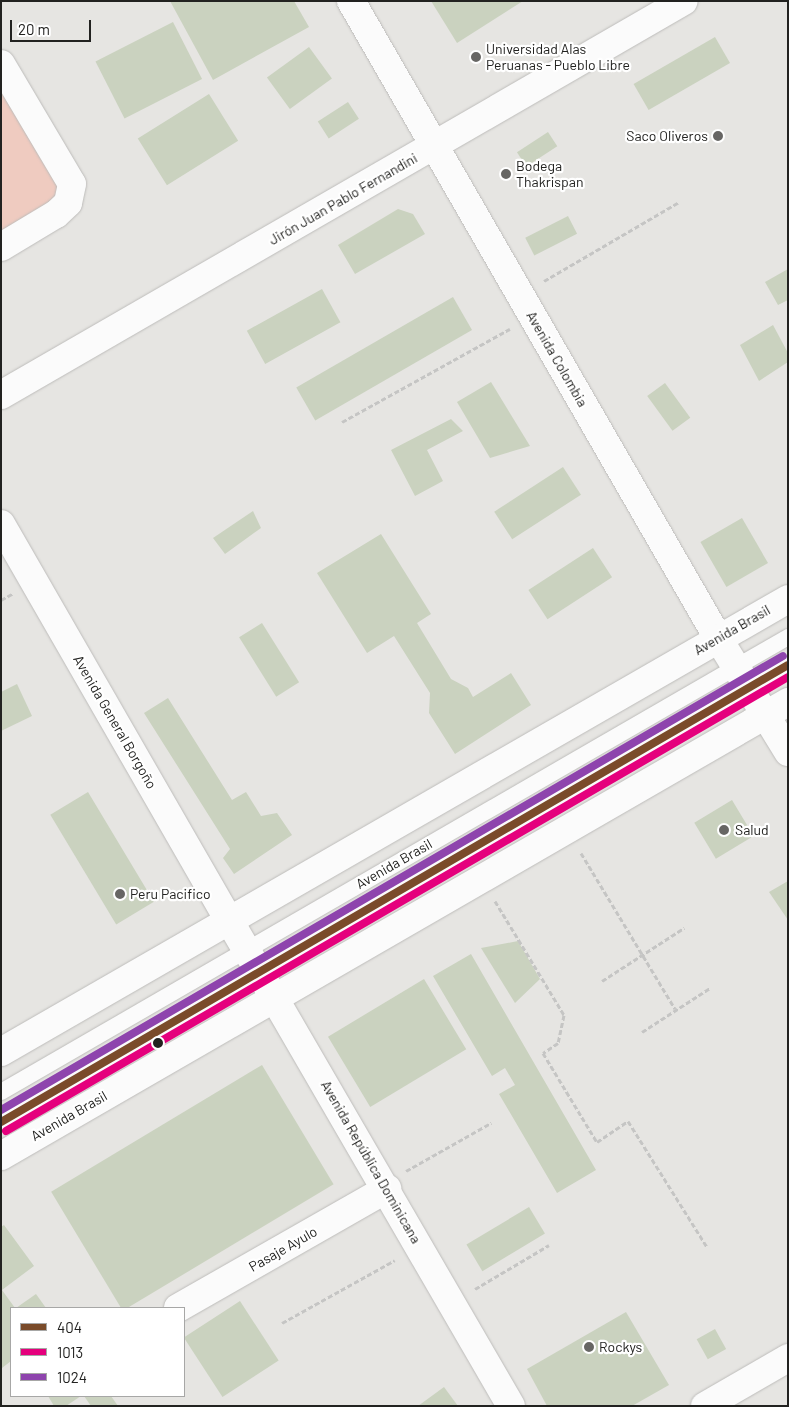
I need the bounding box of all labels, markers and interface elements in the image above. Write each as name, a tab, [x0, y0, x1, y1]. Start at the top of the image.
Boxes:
scale bar	[12, 10, 94, 42]
text: 20 m	[18, 20, 50, 38]
place label: Universidad Alas Peruanas - Pueblo Libre	[486, 41, 630, 74]
marker: Universidad Alas Peruanas - Pueblo Libre	[470, 51, 482, 63]
place label: Saco Oliveros	[626, 128, 708, 144]
marker: Saco Oliveros	[712, 130, 724, 142]
street label: Jirón Juan Pablo Fernandini	[266, 150, 420, 248]
place label: Bodega Thakrispan	[516, 158, 584, 190]
marker: Bodega Thakrispan	[500, 168, 512, 180]
street label: Avenida Colombia	[523, 308, 591, 410]
street label: Avenida Brasil	[691, 601, 773, 659]
street label: Avenida General Borgoño	[70, 652, 160, 792]
place label: Salud	[735, 822, 769, 838]
marker: Salud	[717, 823, 731, 837]
street label: Avenida Brasil	[353, 835, 435, 893]
place label: Peru Pacifico	[130, 886, 211, 902]
marker: Peru Pacifico	[114, 888, 126, 900]
unlabelled marker	[153, 1038, 163, 1048]
street label: Avenida República Dominicana	[317, 1078, 425, 1246]
street label: Avenida Brasil	[28, 1087, 110, 1145]
street label: Pasaje Ayulo	[246, 1223, 320, 1275]
legend	[10, 1307, 185, 1397]
text: 404	[57, 1318, 82, 1336]
place label: Rockys	[599, 1339, 642, 1355]
marker: Rockys	[583, 1341, 595, 1353]
text: 1013	[57, 1343, 83, 1361]
text: 1024	[57, 1368, 87, 1386]

